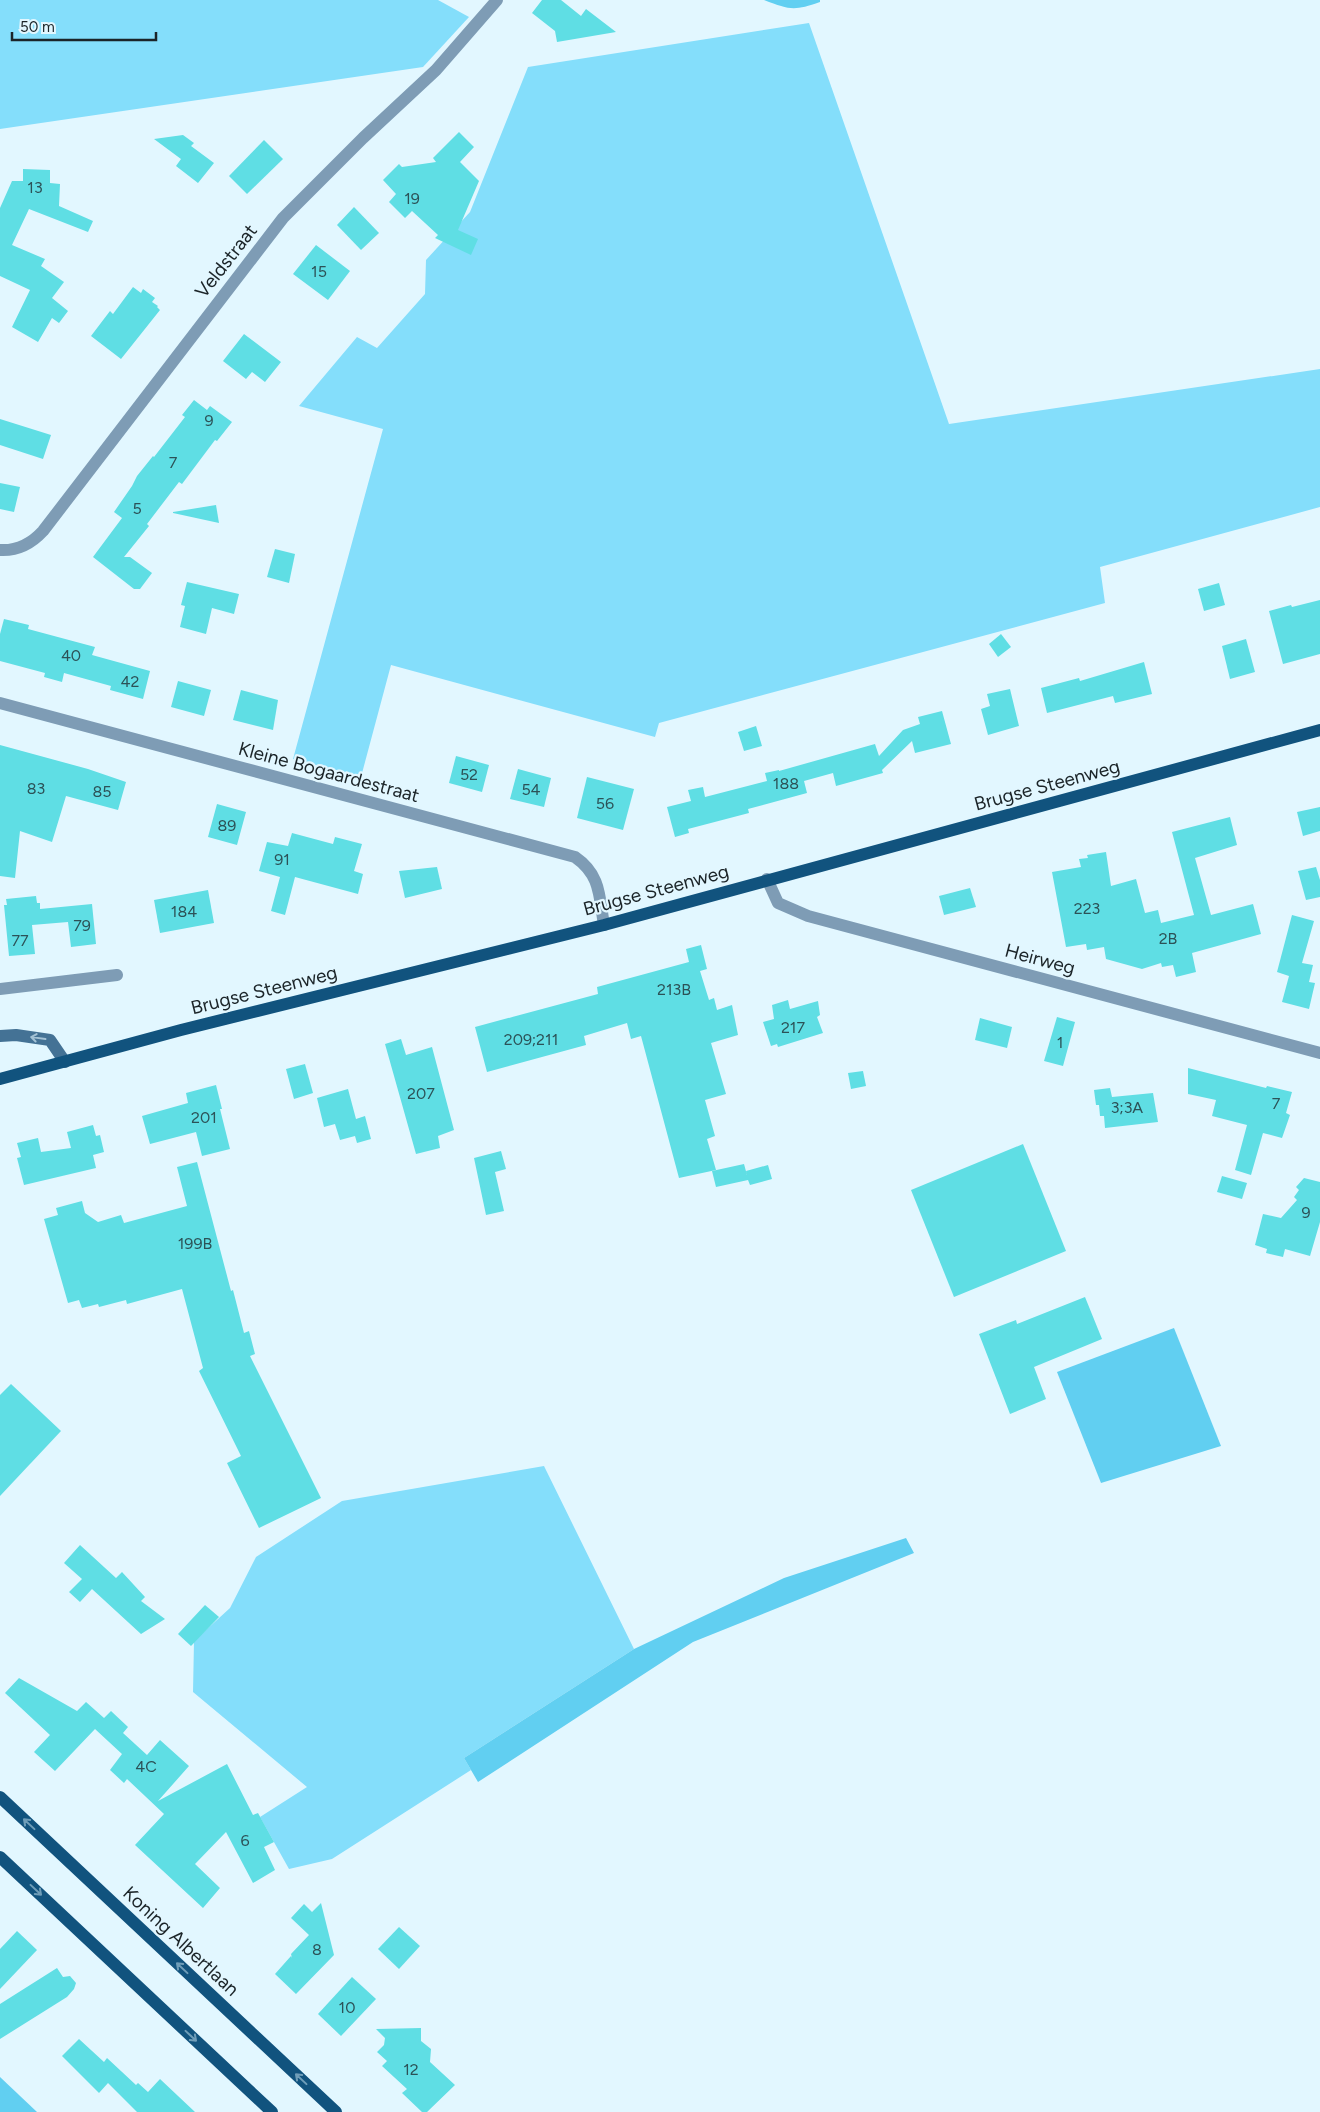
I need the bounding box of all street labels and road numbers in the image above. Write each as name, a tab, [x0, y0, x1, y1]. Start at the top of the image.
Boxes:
street label: Veldstraat	[190, 220, 262, 302]
street label: Kleine Bogaardestraat	[236, 737, 422, 807]
street label: Brugse Steenweg	[972, 754, 1122, 816]
street label: Brugse Steenweg	[581, 859, 731, 921]
street label: Heirweg	[1002, 939, 1078, 979]
street label: Brugse Steenweg	[188, 961, 340, 1019]
street label: Koning Albertlaan	[118, 1881, 244, 2001]

